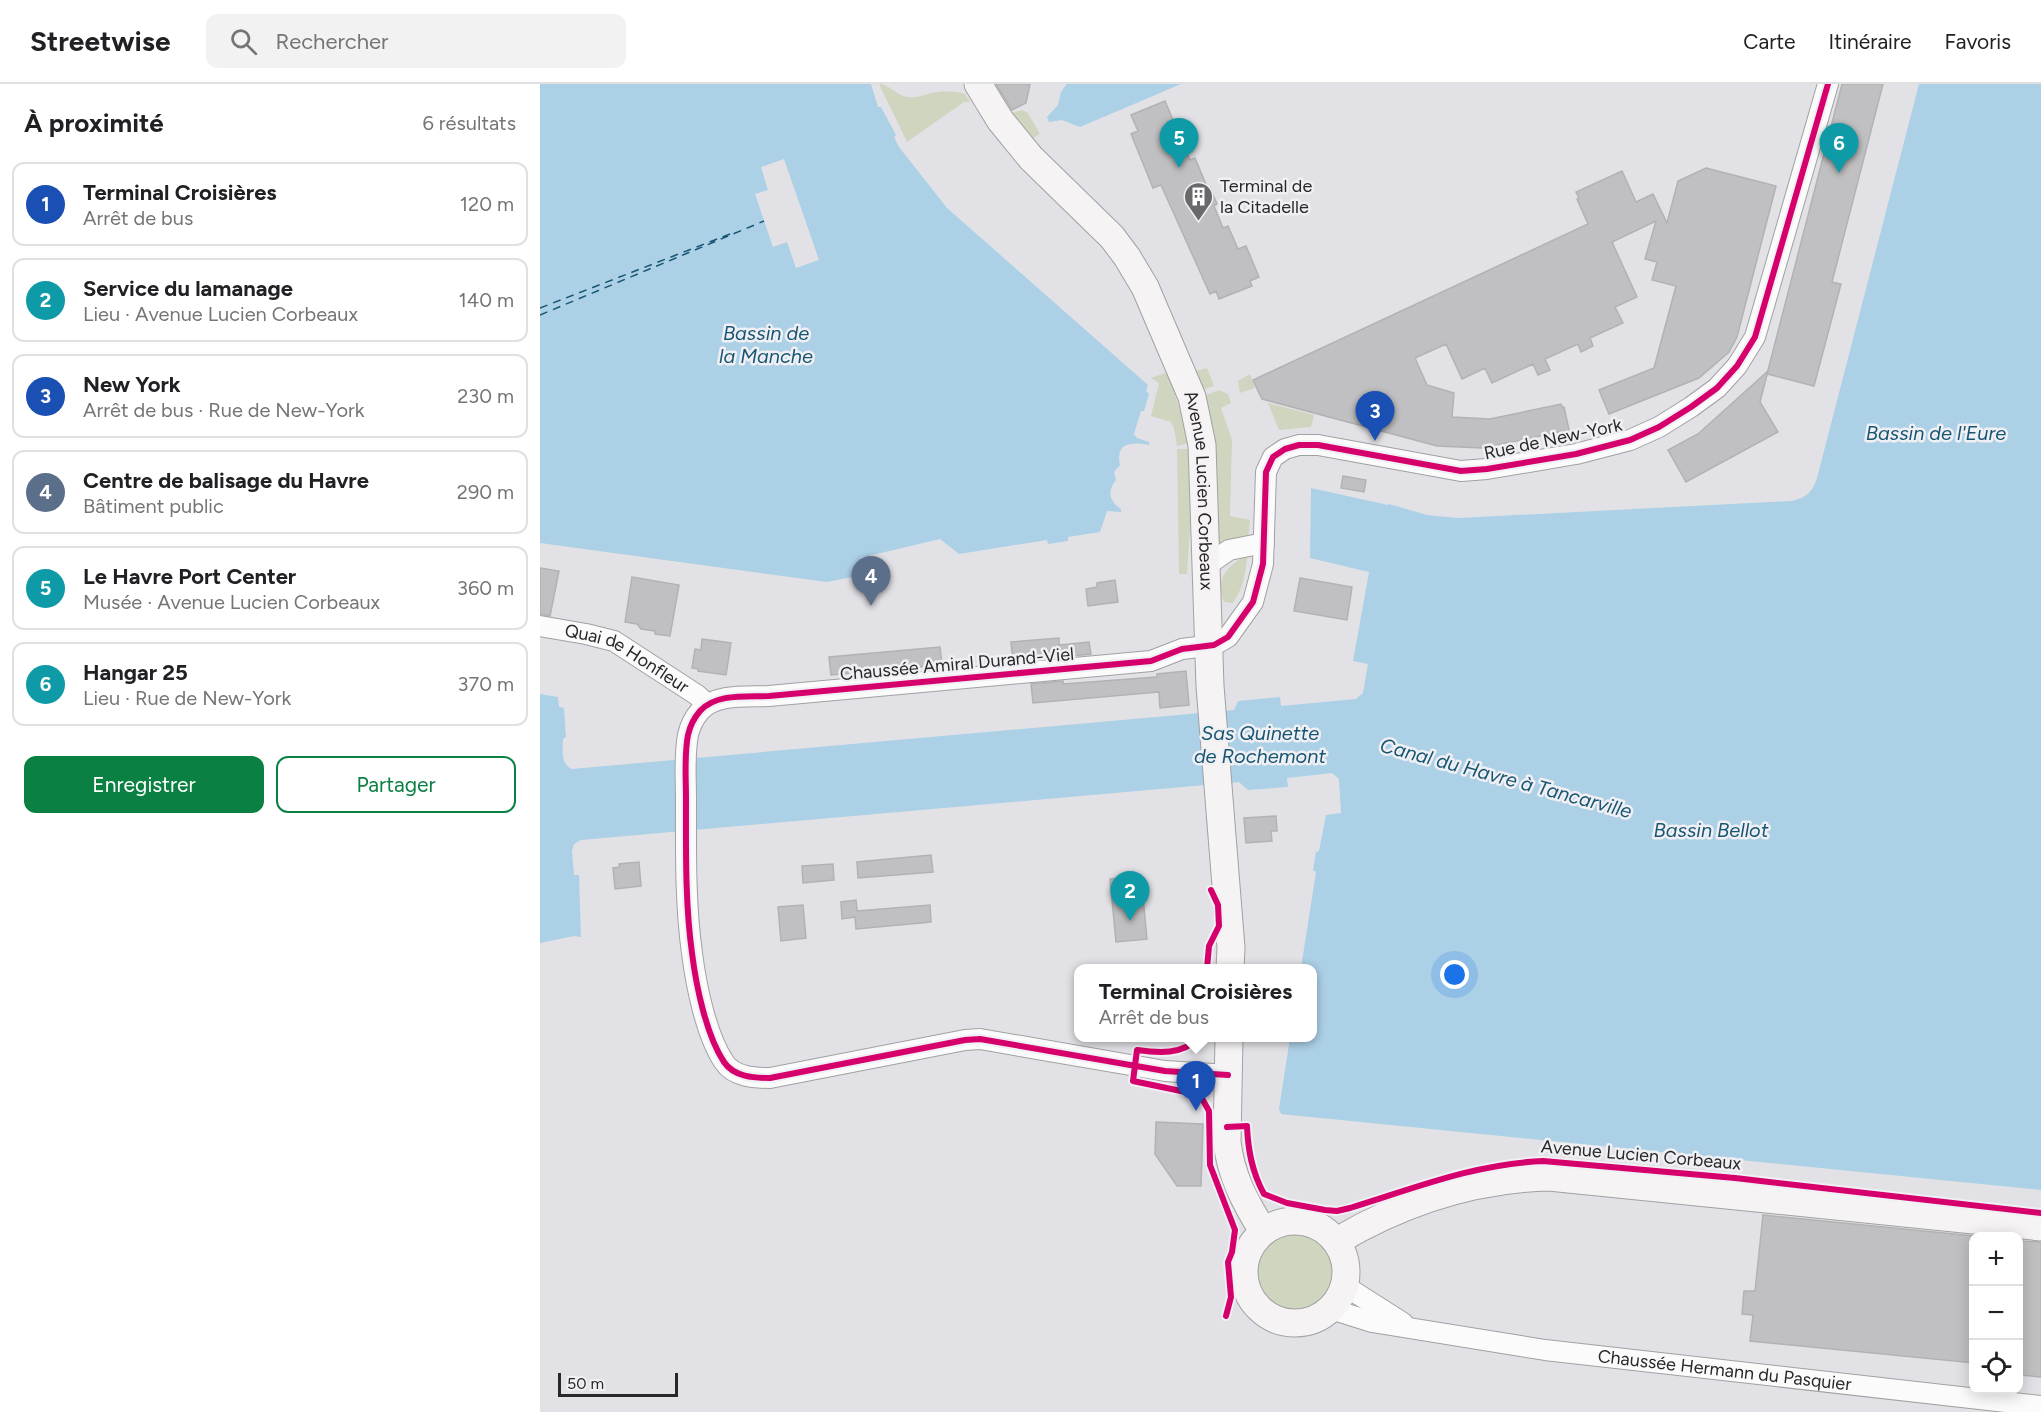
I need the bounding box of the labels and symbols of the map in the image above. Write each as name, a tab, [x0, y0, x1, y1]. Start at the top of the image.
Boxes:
pin: 5	[1160, 118, 1198, 168]
pin: 6	[1820, 124, 1858, 173]
place label: Terminal de la Citadelle	[1220, 175, 1312, 218]
building icon: Terminal de la Citadelle	[1183, 180, 1215, 222]
water label: Bassin de la Manche	[719, 321, 813, 368]
street label: Avenue Lucien Corbeaux	[1179, 387, 1218, 591]
pin: 3	[1356, 392, 1394, 441]
street label: Rue de New-York	[1482, 414, 1624, 464]
water label: Bassin de l'Eure	[1866, 421, 2006, 445]
pin: 4	[852, 556, 890, 606]
street label: Quai de Honfleur	[563, 619, 693, 698]
street label: Chaussée Amiral Durand-Viel	[839, 643, 1075, 685]
water label: Sas Quinette de Rochemont	[1194, 721, 1326, 768]
water label: Canal du Havre à Tancarville	[1377, 733, 1635, 823]
water label: Bassin Bellot	[1654, 818, 1769, 842]
pin: 2	[1110, 872, 1150, 921]
your location	[1440, 960, 1469, 989]
pin: 1	[1176, 1062, 1216, 1111]
street label: Avenue Lucien Corbeaux	[1540, 1135, 1742, 1175]
street label: Chaussée Hermann du Pasquier	[1597, 1345, 1853, 1396]
scale bar	[558, 1370, 678, 1398]

